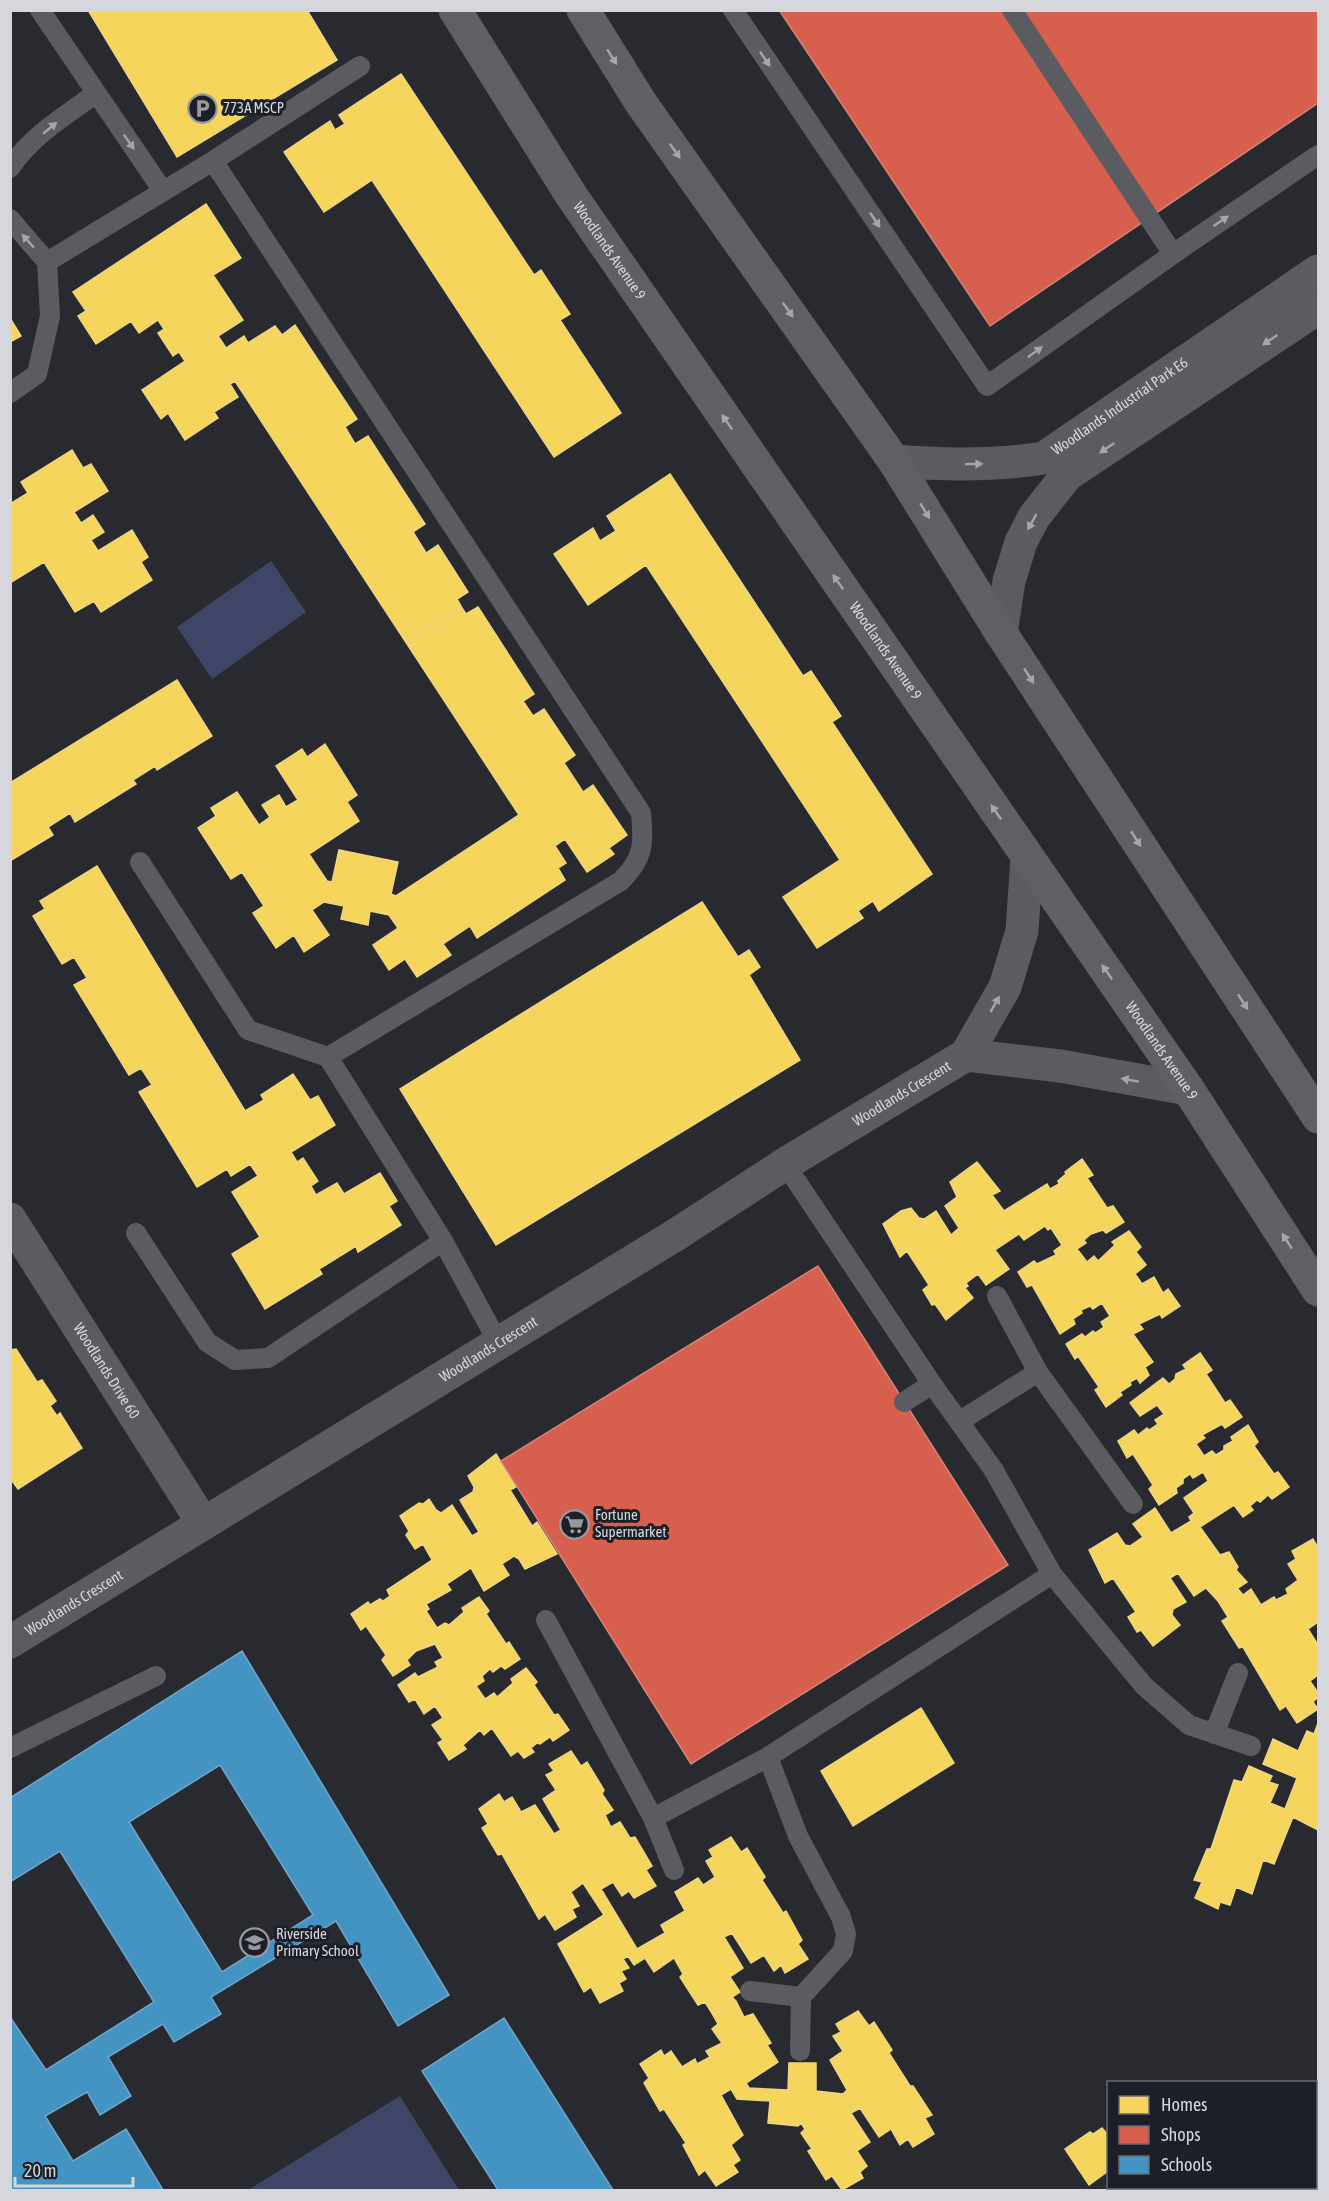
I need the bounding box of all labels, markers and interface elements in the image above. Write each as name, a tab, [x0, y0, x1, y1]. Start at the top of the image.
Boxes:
one-way arrow	[606, 49, 617, 65]
one-way arrow	[760, 51, 771, 67]
parking icon: 773A MSCP	[186, 92, 218, 124]
place label: 773A MSCP	[223, 99, 284, 116]
one-way arrow	[42, 121, 58, 134]
one-way arrow	[123, 134, 134, 150]
one-way arrow	[669, 143, 681, 159]
street label: Woodlands Avenue 9	[570, 198, 650, 303]
one-way arrow	[869, 212, 881, 228]
one-way arrow	[1213, 215, 1229, 227]
one-way arrow	[22, 234, 35, 249]
one-way arrow	[782, 302, 794, 318]
one-way arrow	[1262, 334, 1278, 345]
one-way arrow	[1027, 347, 1042, 359]
street label: Woodlands Industrial Park E6	[1048, 354, 1191, 458]
one-way arrow	[721, 414, 733, 430]
one-way arrow	[1100, 442, 1116, 454]
one-way arrow	[964, 459, 983, 468]
one-way arrow	[920, 503, 931, 519]
one-way arrow	[1027, 514, 1037, 531]
one-way arrow	[833, 574, 844, 590]
street label: Woodlands Avenue 9	[846, 598, 926, 703]
one-way arrow	[1024, 667, 1035, 684]
one-way arrow	[990, 804, 1002, 820]
one-way arrow	[1130, 831, 1141, 847]
one-way arrow	[1101, 965, 1113, 981]
one-way arrow	[1237, 994, 1248, 1010]
one-way arrow	[990, 995, 1000, 1012]
street label: Woodlands Avenue 9	[1122, 998, 1202, 1103]
street label: Woodlands Crescent	[849, 1057, 954, 1129]
one-way arrow	[1121, 1075, 1140, 1084]
one-way arrow	[1281, 1232, 1292, 1249]
street label: Woodlands Crescent	[436, 1312, 540, 1385]
street label: Woodlands Drive 60	[70, 1320, 143, 1422]
place label: Fortune Supermarket	[595, 1506, 667, 1540]
supermarket icon: Fortune Supermarket	[558, 1508, 590, 1540]
street label: Woodlands Crescent	[22, 1566, 126, 1639]
place label: Riverside Primary School	[276, 1925, 359, 1959]
school or university icon: Riverside Primary School	[239, 1927, 271, 1959]
legend	[1107, 2081, 1317, 2189]
text: Homes	[1161, 2094, 1207, 2115]
text: Shops	[1161, 2124, 1201, 2145]
scale bar	[15, 2150, 134, 2188]
text: Schools	[1161, 2154, 1212, 2175]
text: 20 m	[24, 2160, 56, 2181]

